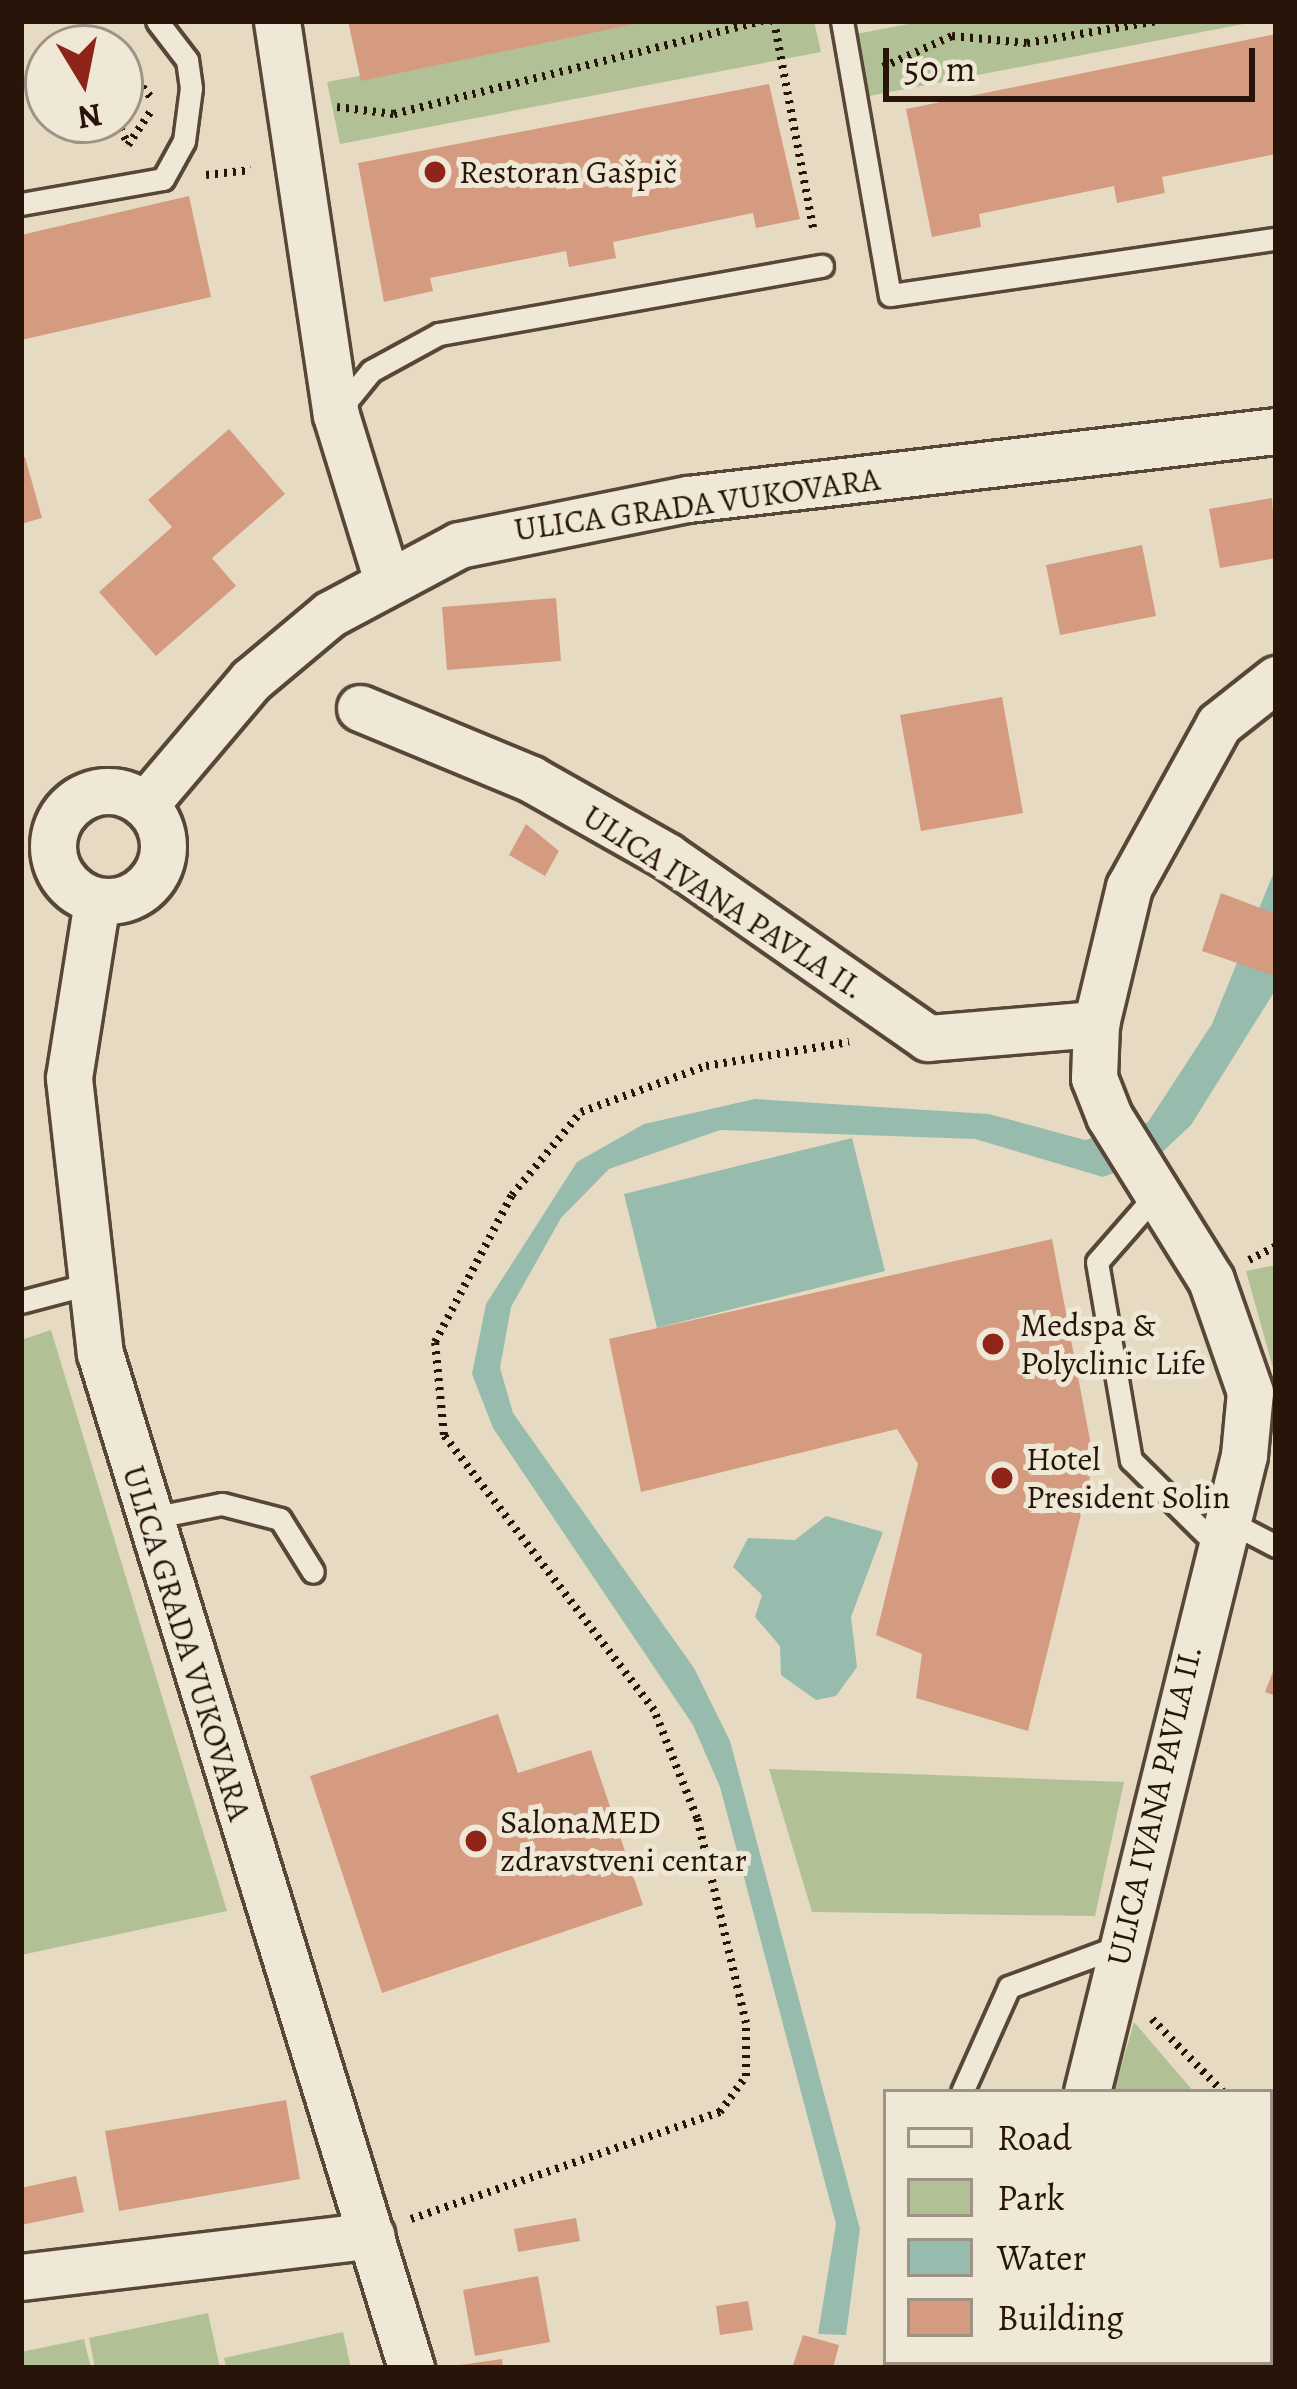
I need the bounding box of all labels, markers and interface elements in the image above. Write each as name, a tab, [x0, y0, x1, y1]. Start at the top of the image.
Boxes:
north arrow	[24, 24, 144, 144]
scale bar	[889, 24, 1261, 98]
text: 50 m	[904, 44, 976, 93]
text: N	[74, 93, 106, 141]
place label: Restoran Gašpič	[459, 152, 677, 192]
marker: Restoran Gašpič	[422, 159, 448, 185]
street label: ULICA GRADA VUKOVARA	[512, 459, 882, 549]
street label: ULICA IVANA PAVLA II.	[576, 796, 872, 1008]
place label: Medspa & Polyclinic Life	[1020, 1305, 1206, 1383]
marker: Medspa & Polyclinic Life	[977, 1328, 1009, 1360]
place label: Hotel President Solin	[1026, 1439, 1230, 1517]
street label: ULICA GRADA VUKOVARA	[114, 1461, 260, 1825]
marker: Hotel President Solin	[989, 1465, 1015, 1491]
street label: ULICA IVANA PAVLA II.	[1098, 1641, 1210, 1969]
place label: SalonaMED zdravstveni centar	[500, 1802, 747, 1880]
marker: SalonaMED zdravstveni centar	[463, 1828, 489, 1854]
legend	[883, 2089, 1273, 2365]
text: Road	[997, 2113, 1072, 2162]
text: Park	[997, 2173, 1065, 2222]
text: Water	[997, 2233, 1086, 2282]
text: Building	[997, 2293, 1124, 2342]

